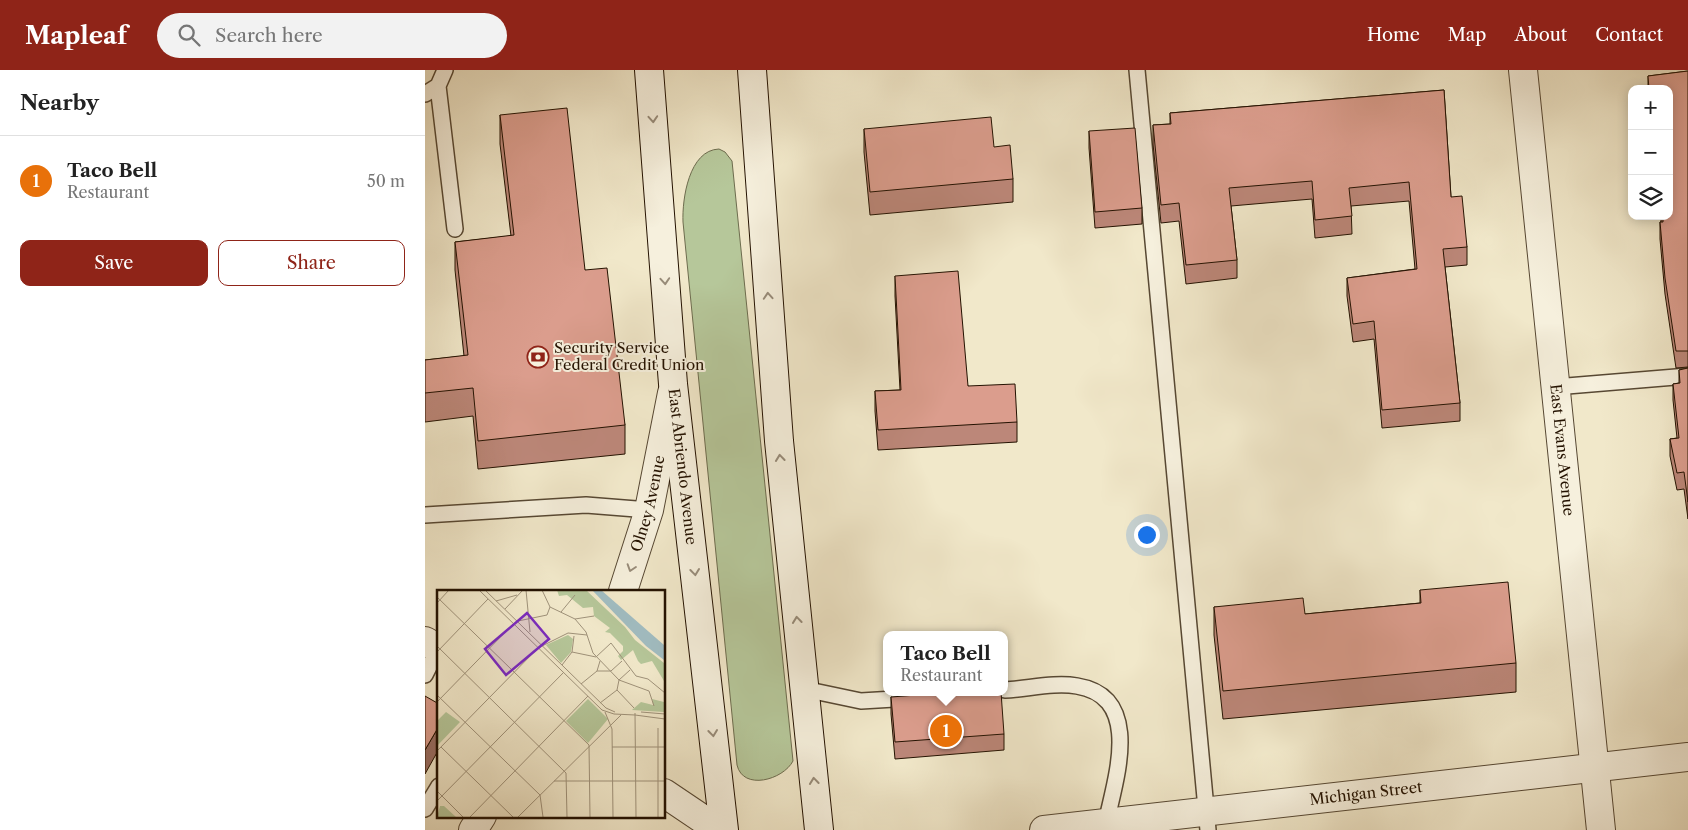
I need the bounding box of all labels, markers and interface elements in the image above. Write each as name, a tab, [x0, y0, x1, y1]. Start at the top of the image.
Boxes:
search box	[157, 13, 507, 58]
text: Mapleaf	[25, 21, 127, 50]
icon: search	[175, 21, 203, 49]
text: Search here	[215, 24, 323, 47]
text: Home	[1367, 24, 1420, 46]
text: Map	[1448, 24, 1486, 46]
text: About	[1514, 24, 1567, 46]
text: Contact	[1595, 24, 1663, 46]
map controls	[1628, 85, 1673, 220]
button: +	[1628, 85, 1673, 130]
text: Nearby	[20, 90, 99, 115]
one-way arrow	[647, 115, 658, 123]
button: −	[1628, 130, 1673, 175]
text: Taco Bell	[67, 159, 157, 182]
text: 1	[32, 171, 40, 191]
text: 50 m	[367, 171, 405, 191]
button: layers	[1628, 175, 1673, 220]
text: Restaurant	[67, 182, 149, 202]
button: Save	[20, 240, 208, 286]
button: Share	[218, 240, 405, 286]
one-way arrow	[660, 277, 671, 285]
one-way arrow	[763, 292, 774, 300]
place label: Security Service Federal Credit Union	[554, 338, 705, 374]
bank icon: Security Service Federal Credit Union	[526, 345, 550, 369]
street label: East Evans Avenue	[1546, 383, 1579, 517]
street label: East Abriendo Avenue	[665, 387, 701, 546]
street label: Olney Avenue	[626, 454, 669, 554]
one-way arrow	[775, 454, 786, 462]
your location	[1134, 522, 1160, 548]
one-way arrow	[626, 563, 636, 572]
one-way arrow	[689, 568, 700, 576]
inset map	[437, 590, 665, 818]
one-way arrow	[792, 616, 803, 624]
popup	[883, 631, 1008, 696]
text: Taco Bell	[900, 642, 991, 665]
text: Restaurant	[900, 665, 983, 685]
pin: 1	[930, 712, 962, 750]
one-way arrow	[707, 730, 718, 738]
one-way arrow	[809, 777, 820, 785]
street label: Michigan Street	[1309, 777, 1424, 809]

